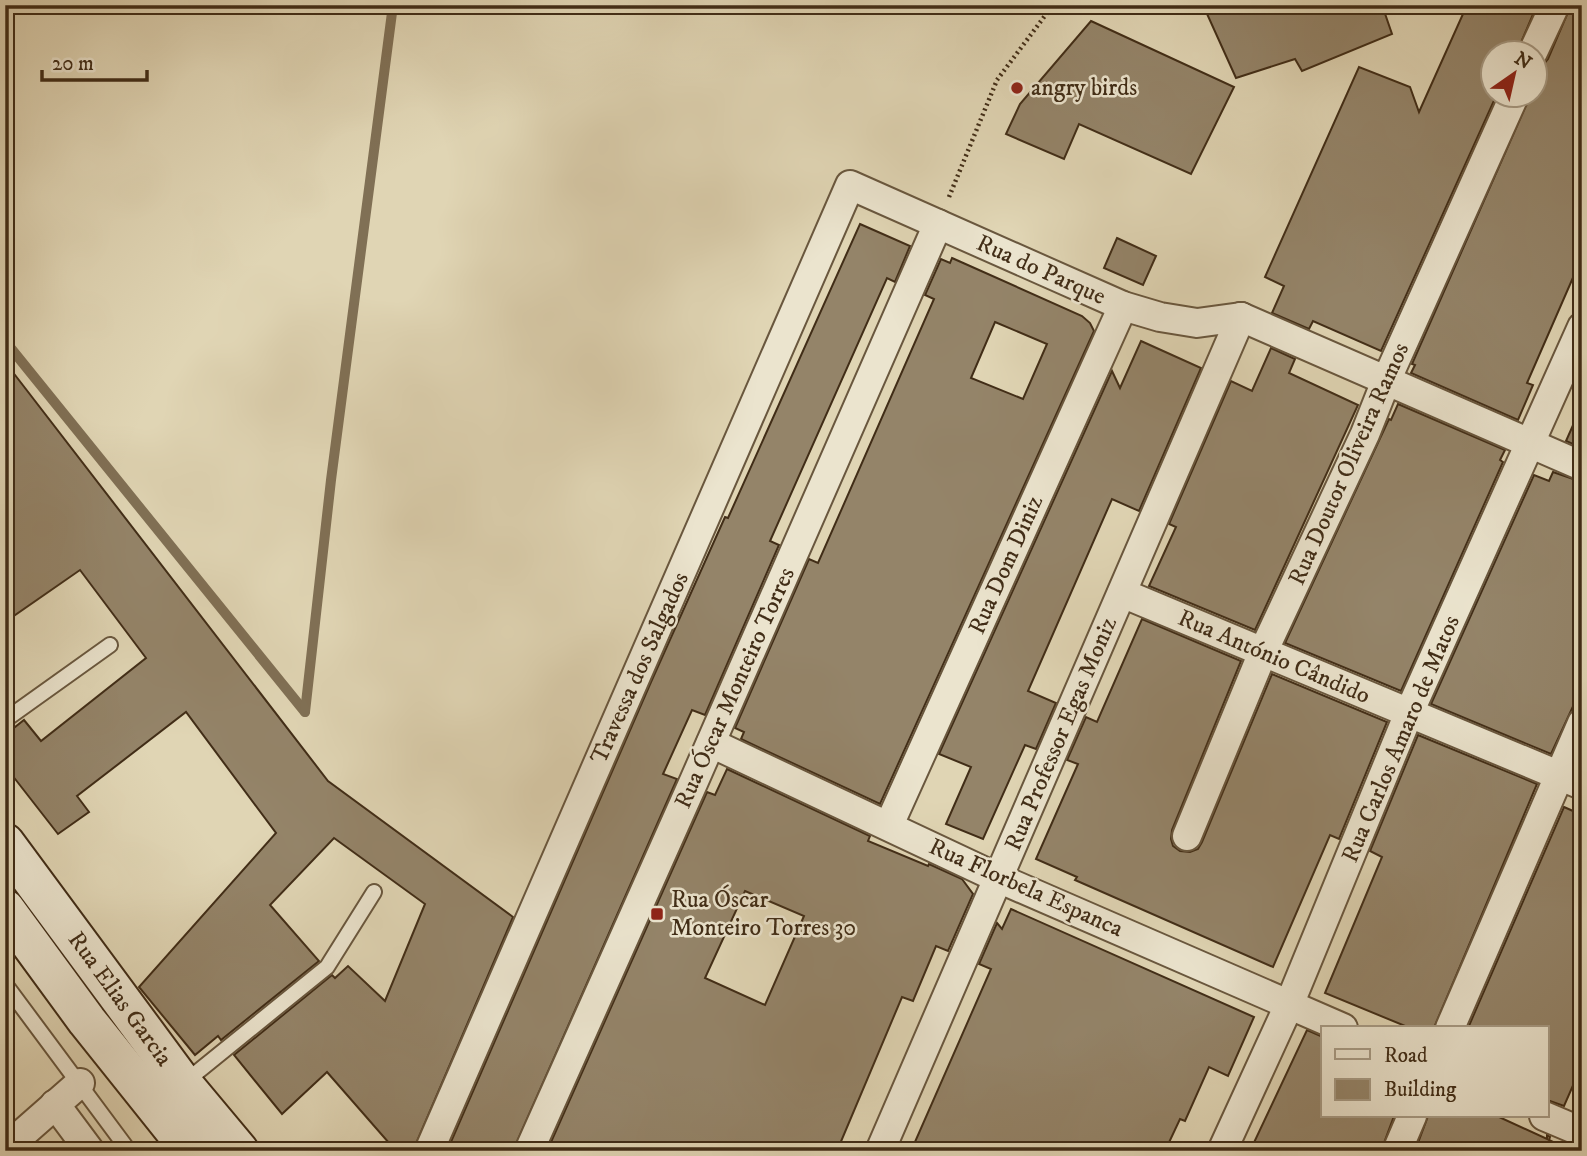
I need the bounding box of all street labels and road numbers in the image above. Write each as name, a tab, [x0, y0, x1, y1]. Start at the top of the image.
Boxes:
street label: Rua do Parque	[972, 228, 1110, 312]
street label: Rua Doutor Oliveira Ramos	[1282, 338, 1416, 590]
street label: Rua Dom Diniz	[962, 490, 1050, 639]
street label: Rua Óscar Monteiro Torres	[667, 562, 802, 813]
street label: Travessa dos Salgados	[584, 567, 696, 769]
street label: Rua António Cândido	[1173, 603, 1375, 711]
street label: Rua Carlos Amaro de Matos	[1335, 611, 1467, 867]
street label: Rua Professor Egas Moniz	[998, 612, 1124, 855]
street label: Rua Florbela Espanca	[924, 832, 1128, 945]
street label: Rua Elias Garcia	[61, 926, 179, 1073]

